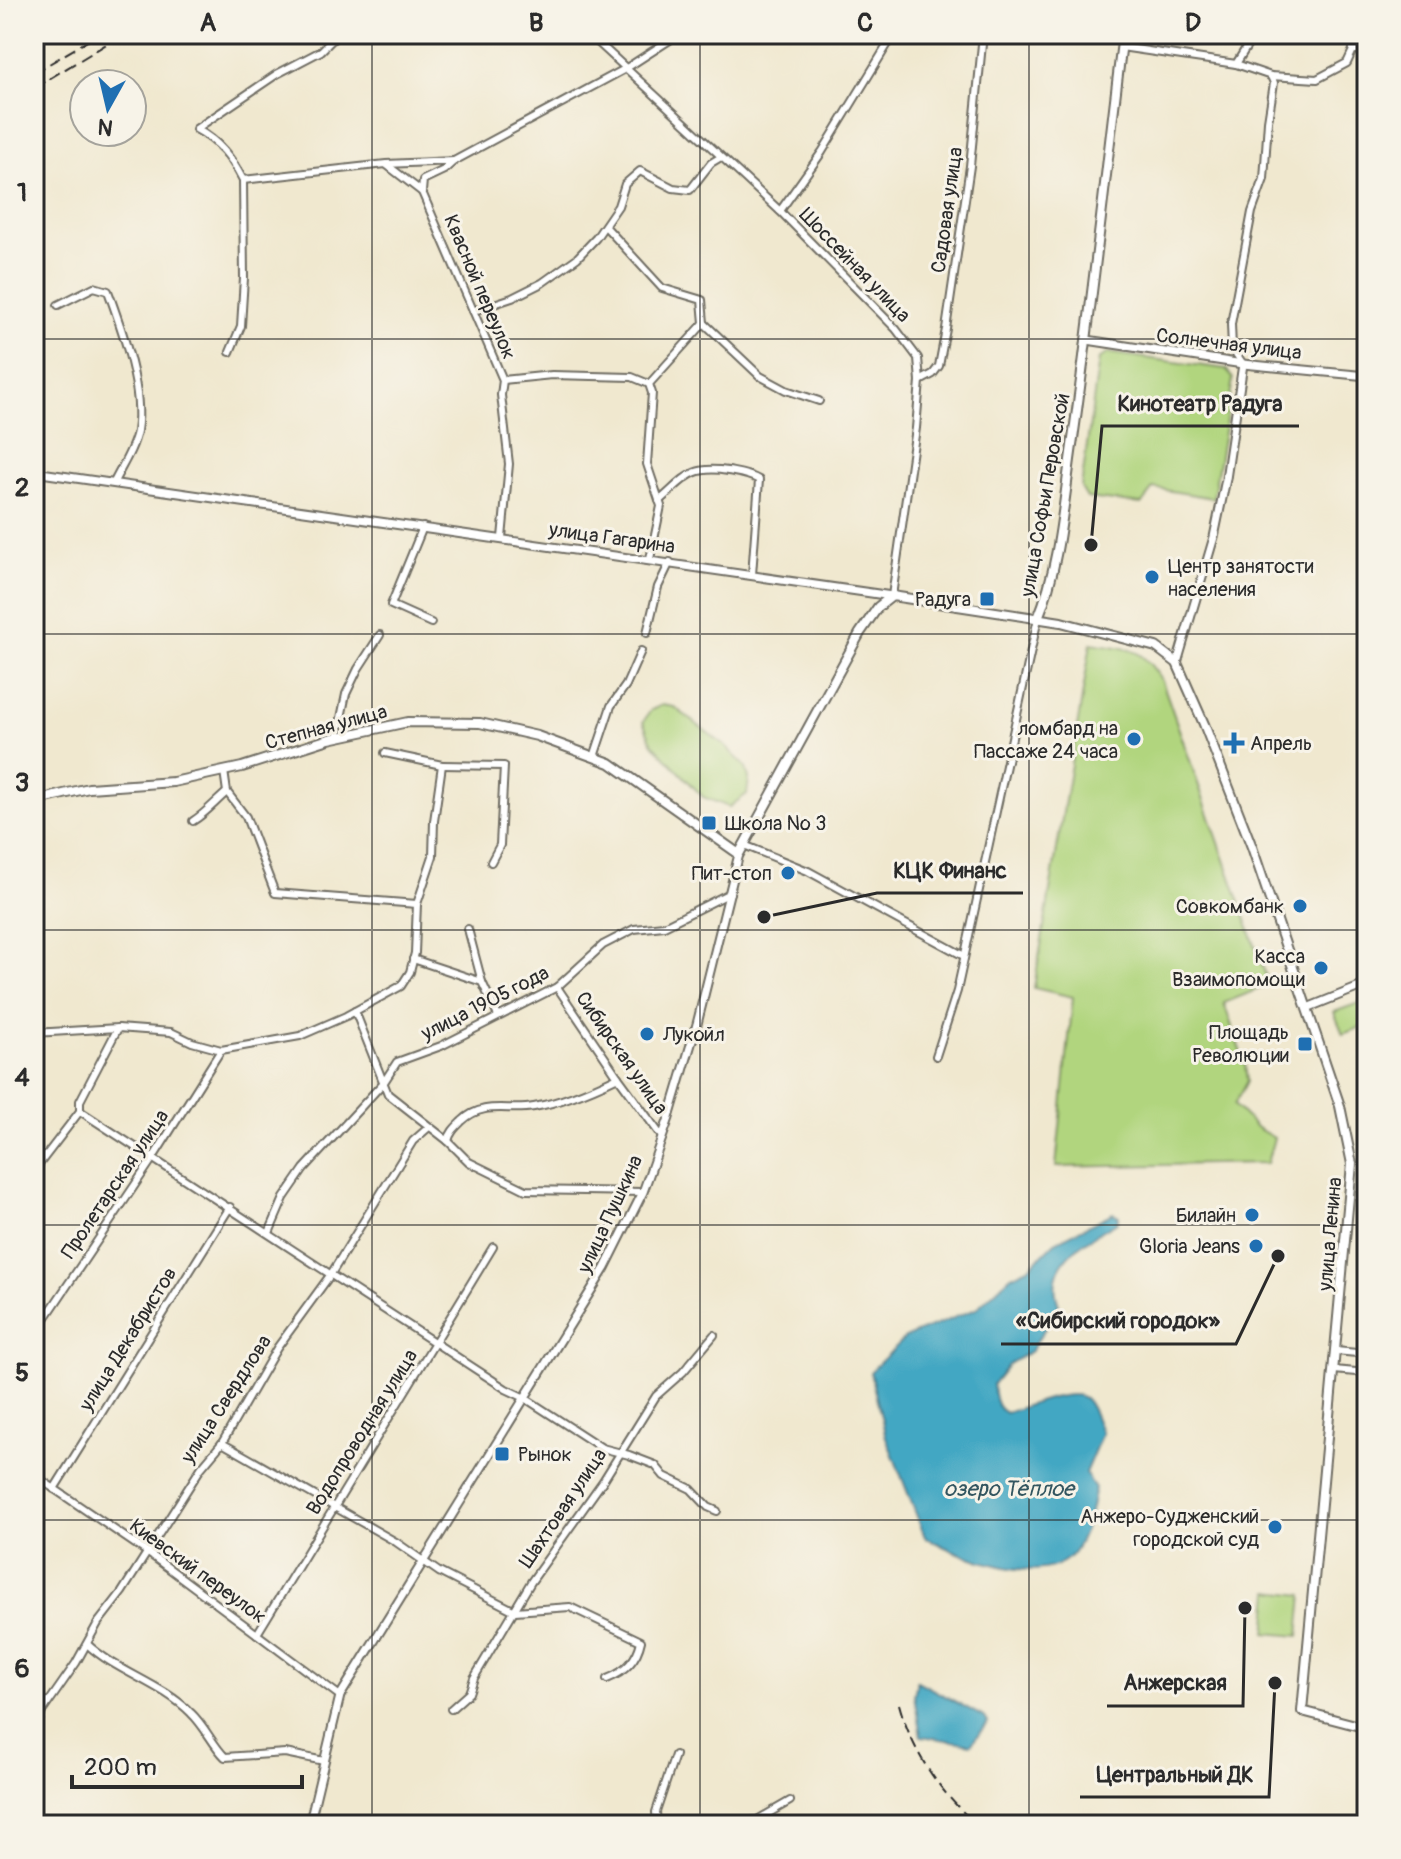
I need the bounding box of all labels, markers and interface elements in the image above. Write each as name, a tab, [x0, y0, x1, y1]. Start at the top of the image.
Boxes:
text: A	[200, 7, 217, 39]
text: B	[529, 7, 543, 39]
text: C	[857, 7, 873, 39]
text: D	[1185, 7, 1201, 39]
north arrow	[68, 68, 148, 148]
text: N	[96, 112, 115, 142]
street label: Садовая улица	[926, 145, 968, 275]
text: 1	[17, 177, 27, 209]
street label: Шоссейная улица	[794, 202, 916, 328]
street label: Квасной переулок	[438, 211, 522, 363]
street label: Солнечная улица	[1155, 323, 1303, 365]
callout: Кинотеатр Радуга	[1102, 380, 1299, 426]
text: Кинотеатр Радуга	[1117, 390, 1283, 418]
street label: улица Софьи Перовской	[1015, 391, 1075, 600]
text: 2	[15, 472, 29, 504]
street label: улица Гагарина	[547, 517, 677, 559]
place label: Центр занятости населения	[1168, 554, 1314, 602]
marker: Центр занятости населения	[1143, 568, 1161, 586]
place label: Радуга	[915, 587, 971, 612]
marker: Радуга	[978, 590, 996, 608]
street label: Степная улица	[262, 699, 390, 755]
place label: ломбард на Пассаже 24 часа	[974, 716, 1118, 764]
marker: ломбард на Пассаже 24 часа	[1125, 730, 1143, 748]
place label: Апрель	[1250, 731, 1312, 756]
marker: Апрель	[1225, 734, 1243, 752]
text: 3	[15, 767, 29, 799]
place label: Школа № 3	[725, 811, 826, 836]
marker: Школа № 3	[700, 814, 718, 832]
callout: КЦК Финанс	[877, 847, 1023, 893]
text: КЦК Финанс	[893, 857, 1007, 885]
place label: Пит-стоп	[692, 861, 772, 886]
marker: Пит-стоп	[779, 864, 797, 882]
place label: Совкомбанк	[1176, 894, 1284, 919]
marker: Совкомбанк	[1291, 897, 1309, 915]
place label: Касса Взаимопомощи	[1172, 944, 1305, 992]
marker: Касса Взаимопомощи	[1312, 959, 1330, 977]
street label: улица 1905 года	[416, 960, 553, 1046]
street label: Сибирская улица	[570, 987, 674, 1119]
place label: Площадь Революции	[1192, 1020, 1289, 1068]
place label: Лукойл	[662, 1022, 725, 1047]
marker: Лукойл	[638, 1025, 656, 1043]
marker: Площадь Революции	[1296, 1035, 1314, 1053]
text: 4	[14, 1062, 30, 1094]
street label: Пролетарская улица	[56, 1105, 174, 1263]
street label: улица Пушкина	[571, 1151, 648, 1278]
street label: улица Ленина	[1312, 1176, 1347, 1293]
place label: Билайн	[1176, 1203, 1236, 1228]
marker: Билайн	[1243, 1206, 1261, 1224]
place label: Gloria Jeans	[1139, 1234, 1240, 1259]
marker: Gloria Jeans	[1247, 1237, 1265, 1255]
street label: улица Декабристов	[73, 1262, 182, 1417]
callout: «Сибирский городок»	[1001, 1298, 1236, 1344]
text: «Сибирский городок»	[1016, 1307, 1221, 1335]
street label: улица Свердлова	[175, 1330, 277, 1469]
street label: Водопроводная улица	[301, 1345, 423, 1519]
text: 5	[15, 1357, 29, 1389]
place label: Рынок	[518, 1442, 572, 1467]
street label: Шахтовая улица	[514, 1443, 612, 1573]
marker: Рынок	[493, 1445, 511, 1463]
water label: озеро Тёплое	[944, 1475, 1076, 1503]
place label: Анжеро-Судженский городской суд	[1080, 1504, 1259, 1552]
street label: Киевский переулок	[125, 1513, 271, 1629]
marker: Анжеро-Судженский городской суд	[1266, 1518, 1284, 1536]
text: 6	[14, 1653, 30, 1685]
callout: Анжерская	[1107, 1660, 1243, 1706]
text: Анжерская	[1123, 1669, 1227, 1697]
scale bar	[72, 1739, 302, 1789]
callout: Центральный ДК	[1080, 1751, 1269, 1797]
text: 200 m	[84, 1753, 157, 1782]
text: Центральный ДК	[1096, 1761, 1254, 1789]

